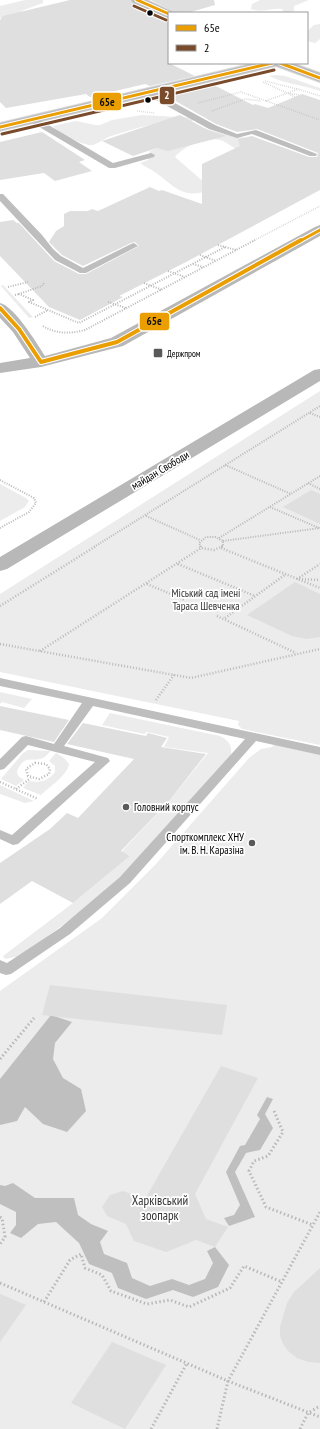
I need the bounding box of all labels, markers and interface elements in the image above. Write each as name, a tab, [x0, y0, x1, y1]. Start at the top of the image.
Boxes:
unlabelled marker	[145, 8, 155, 18]
legend	[168, 12, 308, 64]
text: 65е	[204, 20, 220, 35]
text: 2	[204, 40, 209, 55]
line badge: 2	[159, 86, 175, 105]
text: 2	[164, 88, 170, 102]
line badge: 65е	[92, 92, 122, 111]
text: 65е	[99, 95, 115, 109]
unlabelled marker	[143, 95, 153, 105]
line badge: 65е	[139, 312, 170, 331]
text: 65е	[146, 314, 162, 328]
marker: Держпром	[152, 347, 164, 359]
place label: Держпром	[167, 348, 201, 359]
street label: майдан Свободи	[129, 447, 191, 493]
park label: Міський сад імені Тараса Шевченка	[171, 586, 241, 613]
place label: Головний корпус	[134, 800, 199, 814]
marker: Головний корпус	[121, 802, 131, 812]
place label: Спорткомплекс ХНУ ім. В. Н. Каразіна	[166, 830, 244, 857]
marker: Спорткомплекс ХНУ ім. В. Н. Каразіна	[247, 838, 257, 848]
park label: Харківський зоопарк	[132, 1192, 188, 1224]

